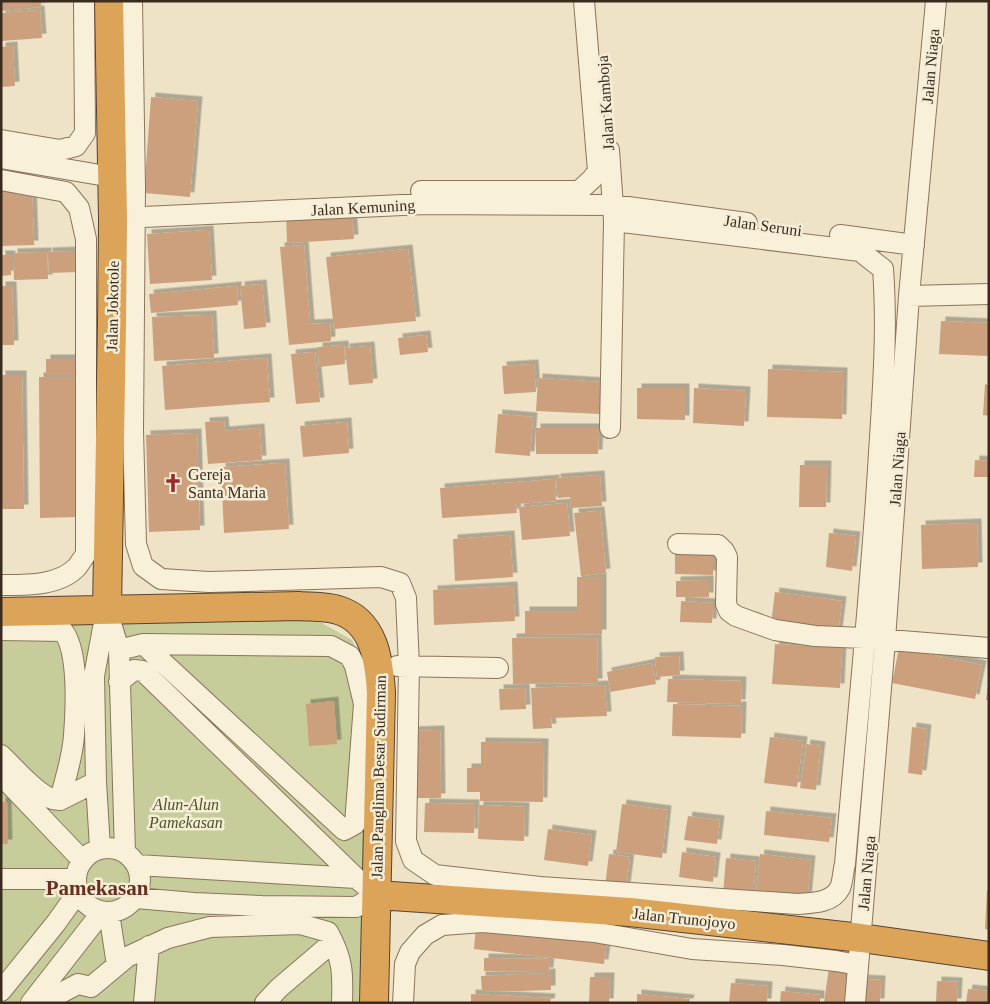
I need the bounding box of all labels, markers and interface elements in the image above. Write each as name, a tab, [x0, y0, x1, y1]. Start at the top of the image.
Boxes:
street label: Jalan Niaga	[919, 28, 943, 104]
street label: Jalan Kamboja	[594, 55, 618, 151]
street label: Jalan Kemuning	[310, 196, 416, 220]
street label: Jalan Seruni	[723, 212, 804, 239]
street label: Jalan Jokotole	[103, 260, 122, 352]
street label: Jalan Niaga	[886, 431, 910, 507]
place label: Gereja Santa Maria	[188, 466, 266, 501]
church icon: Gereja Santa Maria	[162, 472, 184, 494]
street label: Jalan Panglima Besar Sudirman	[368, 675, 390, 879]
park label: Alun-Alun Pamekasan	[148, 796, 223, 831]
street label: Jalan Niaga	[855, 835, 879, 911]
district label: Pamekasan	[46, 876, 149, 900]
street label: Jalan Trunojoyo	[631, 905, 736, 933]

